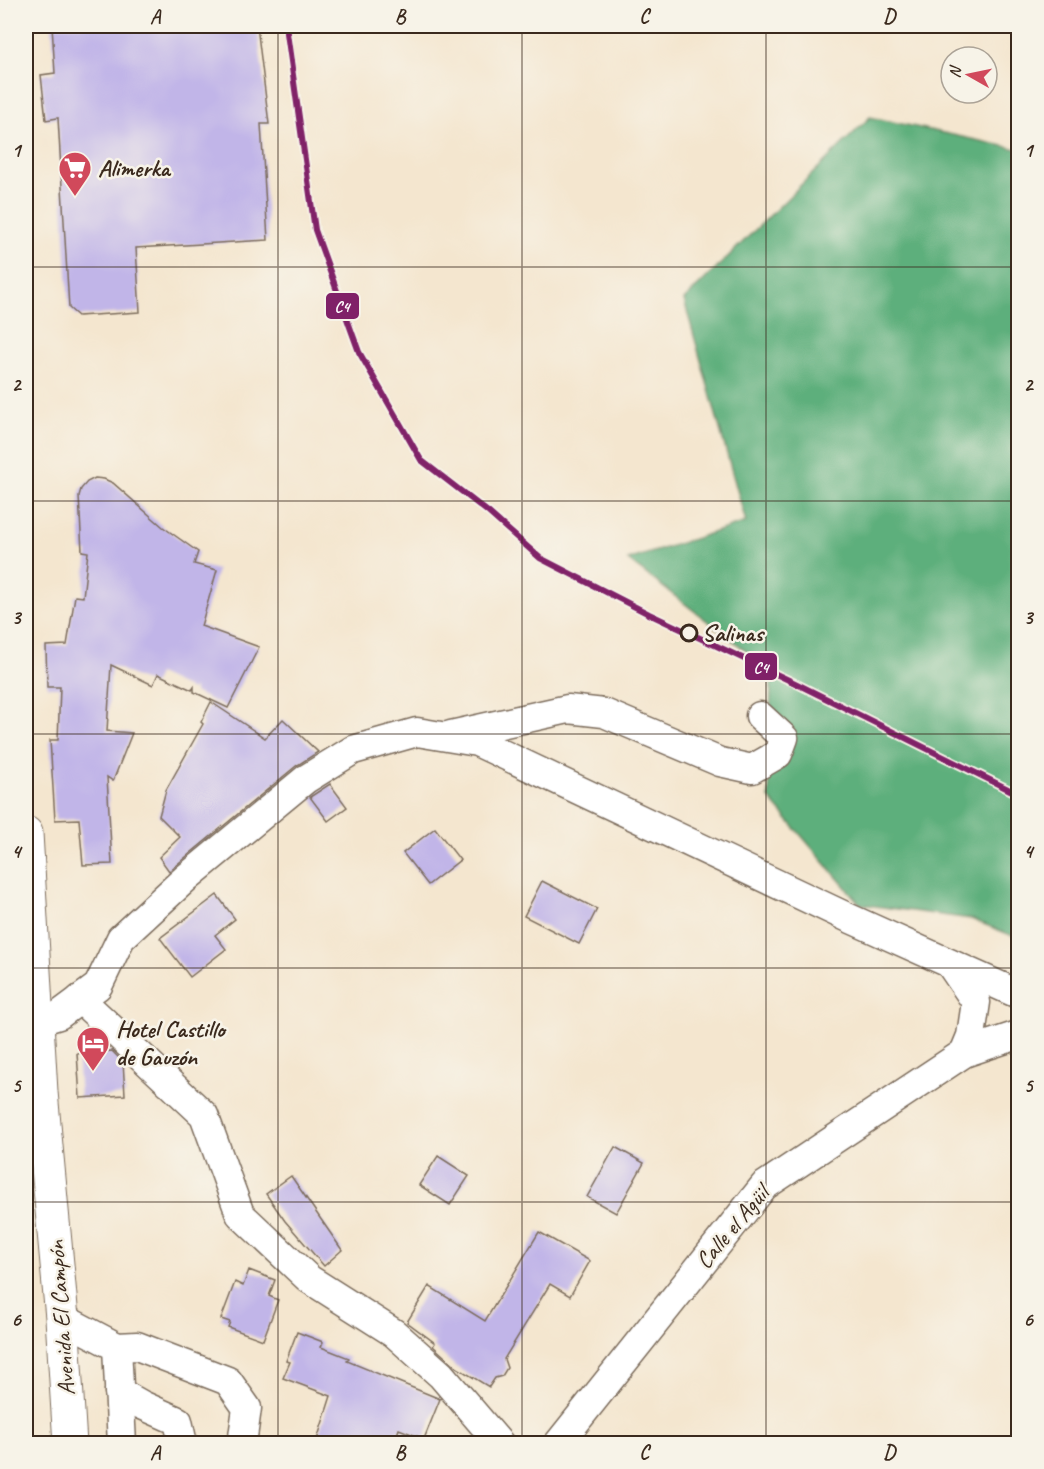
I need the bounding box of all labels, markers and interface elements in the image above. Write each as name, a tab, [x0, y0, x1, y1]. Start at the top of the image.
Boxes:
text: A	[150, 4, 162, 29]
text: B	[395, 4, 407, 29]
text: C	[639, 4, 651, 29]
text: D	[883, 4, 897, 29]
north arrow	[939, 45, 999, 105]
text: N	[945, 63, 966, 79]
text: 1	[12, 138, 23, 163]
text: 1	[1024, 138, 1035, 163]
supermarket icon: Alimerka	[57, 150, 93, 197]
place label: Alimerka	[98, 153, 172, 183]
line badge: C4	[325, 292, 360, 320]
text: C4	[335, 297, 351, 317]
text: 2	[12, 372, 23, 397]
text: 2	[1024, 372, 1035, 397]
text: 3	[12, 605, 23, 630]
text: 3	[1024, 605, 1035, 630]
place label: Salinas	[702, 618, 765, 648]
marker: Salinas	[680, 624, 698, 642]
line badge: C4	[744, 652, 778, 681]
text: C4	[754, 658, 770, 678]
text: 4	[12, 839, 24, 864]
text: 4	[1024, 839, 1036, 864]
place label: Hotel Castillo de Gauzón	[116, 1014, 227, 1072]
hotel icon: Hotel Castillo de Gauzón	[75, 1025, 111, 1072]
text: 5	[12, 1073, 23, 1098]
text: 5	[1024, 1073, 1035, 1098]
street label: Calle el Agüil	[689, 1176, 778, 1275]
street label: Avenida El Campón	[41, 1238, 81, 1397]
text: 6	[11, 1307, 22, 1332]
text: 6	[1023, 1307, 1034, 1332]
text: A	[150, 1440, 162, 1465]
text: B	[395, 1440, 407, 1465]
text: C	[639, 1440, 651, 1465]
text: D	[883, 1440, 897, 1465]

